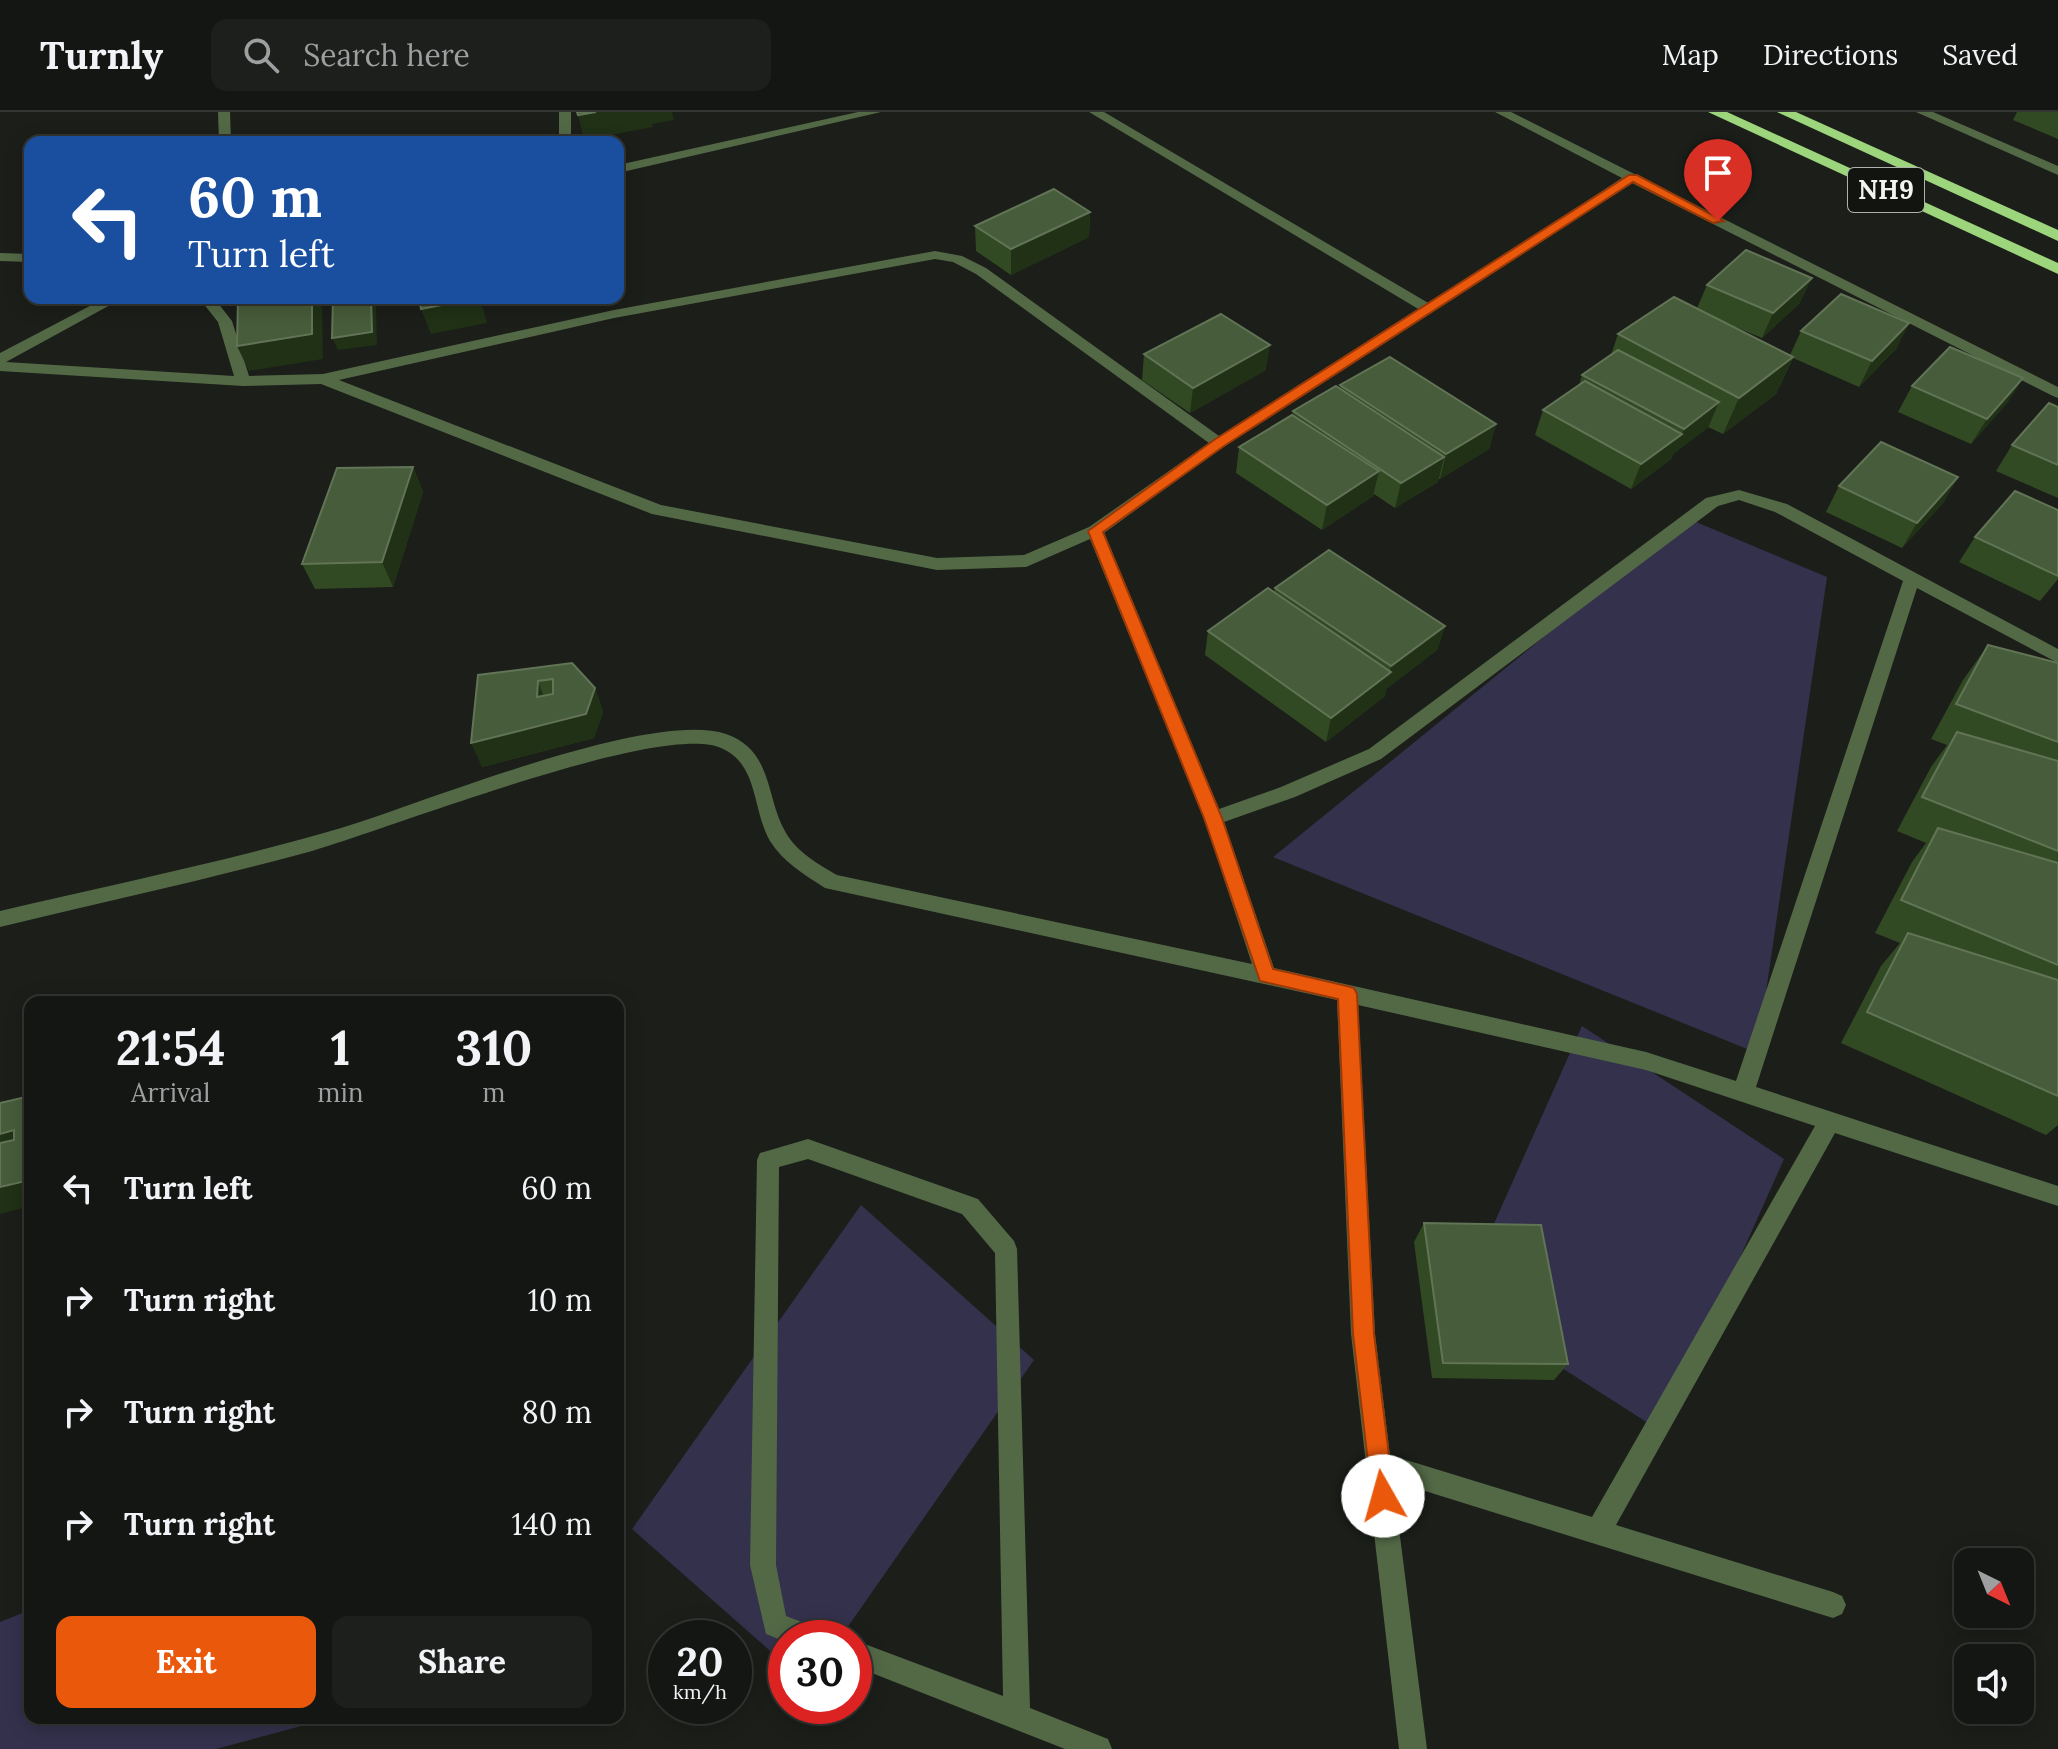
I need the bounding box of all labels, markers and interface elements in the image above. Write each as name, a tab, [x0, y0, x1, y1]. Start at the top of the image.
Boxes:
search box	[211, 19, 771, 91]
text: Turnly	[40, 31, 163, 79]
icon: search	[239, 33, 283, 77]
text: Search here	[303, 36, 470, 74]
text: Map	[1662, 37, 1719, 73]
text: Directions	[1763, 37, 1898, 73]
text: Saved	[1942, 37, 2018, 73]
pin	[1684, 139, 1752, 221]
icon: arrive	[1696, 151, 1740, 195]
text: 60 m	[188, 161, 322, 232]
icon: left	[56, 168, 160, 272]
road number: NH9	[1848, 168, 1924, 212]
text: Turn left	[188, 231, 335, 277]
text: 21:54	[116, 1017, 226, 1078]
text: 1	[331, 1017, 350, 1078]
text: 310	[455, 1017, 532, 1078]
text: Arrival	[131, 1076, 210, 1109]
text: min	[317, 1076, 364, 1109]
text: m	[482, 1076, 505, 1109]
icon: left	[56, 1166, 100, 1210]
text: Turn left	[124, 1169, 252, 1207]
text: 60 m	[521, 1169, 592, 1207]
icon: right	[56, 1278, 100, 1322]
text: Turn right	[124, 1281, 275, 1319]
text: 10 m	[528, 1281, 592, 1319]
icon: right	[56, 1390, 100, 1434]
text: Turn right	[124, 1393, 275, 1431]
text: 80 m	[522, 1393, 592, 1431]
position arrow	[1341, 1454, 1425, 1538]
icon: right	[56, 1502, 100, 1546]
text: Turn right	[124, 1505, 275, 1543]
text: 140 m	[511, 1505, 592, 1543]
north arrow	[1954, 1548, 2034, 1628]
map controls	[1954, 1548, 2034, 1724]
button: Exit	[56, 1616, 316, 1708]
button: Share	[332, 1616, 592, 1708]
speed limit sign: 30	[768, 1620, 872, 1724]
text: 20	[677, 1636, 723, 1687]
button: sound	[1954, 1644, 2034, 1724]
text: km/h	[673, 1679, 727, 1704]

